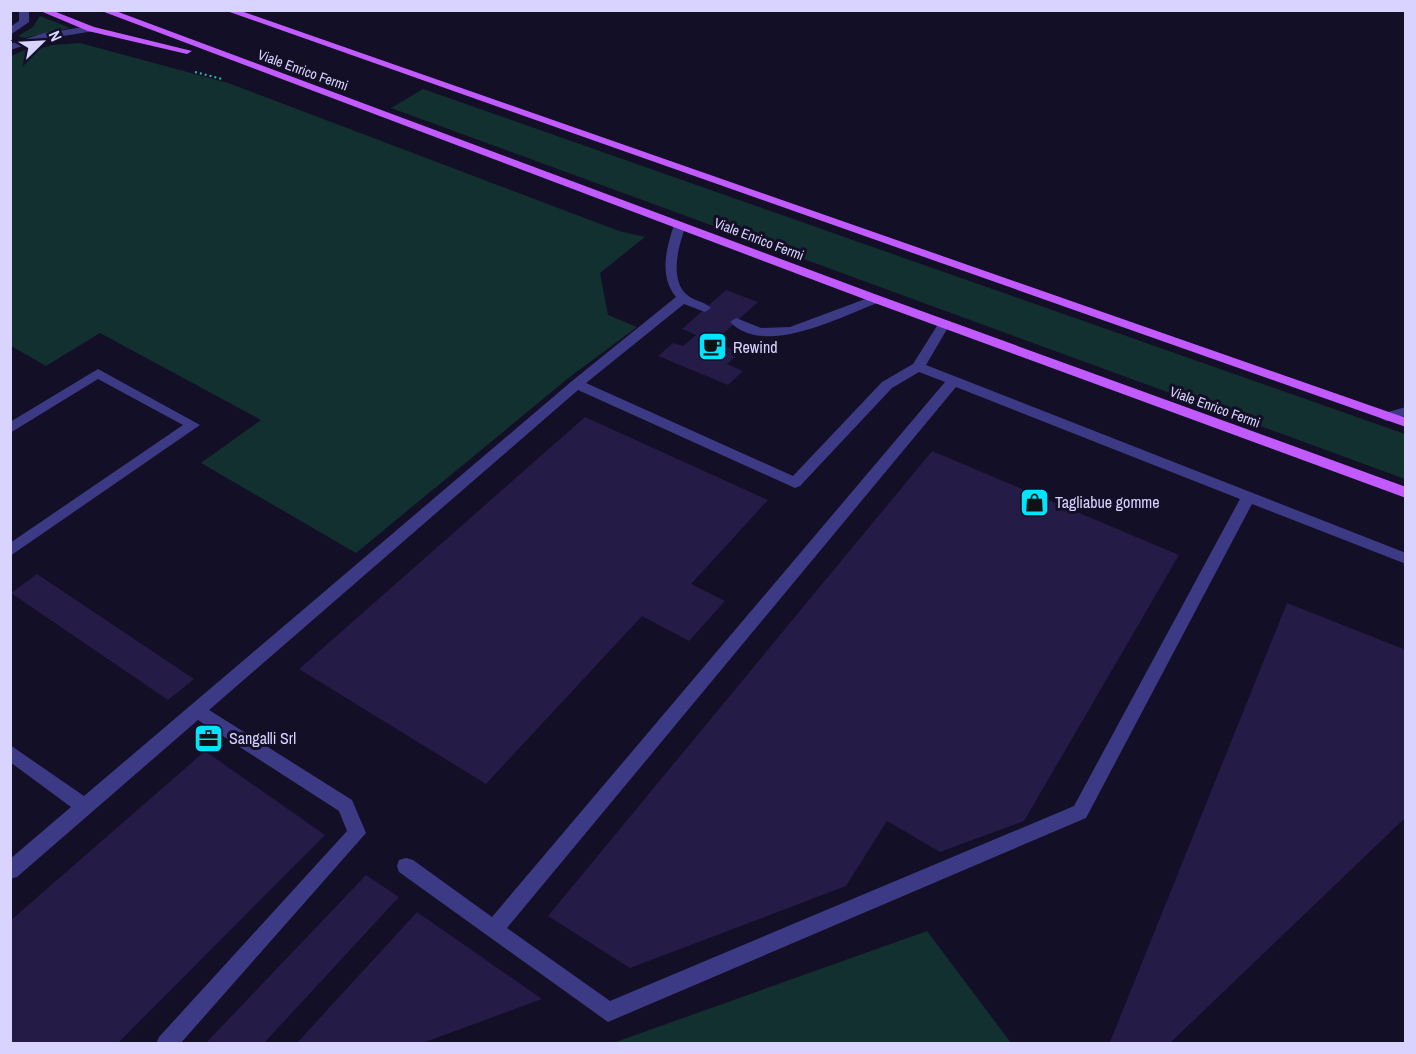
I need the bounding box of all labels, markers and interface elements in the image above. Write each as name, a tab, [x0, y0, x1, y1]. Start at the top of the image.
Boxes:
north arrow	[12, 12, 72, 72]
text: N	[44, 27, 68, 45]
street label: Viale Enrico Fermi	[255, 45, 351, 95]
street label: Viale Enrico Fermi	[711, 214, 807, 264]
cafe icon: Rewind	[696, 331, 728, 363]
place label: Rewind	[733, 336, 777, 358]
street label: Viale Enrico Fermi	[1167, 382, 1263, 432]
shop icon: Tagliabue gomme	[1018, 486, 1050, 518]
place label: Tagliabue gomme	[1055, 491, 1160, 513]
office icon: Sangalli Srl	[192, 722, 224, 754]
place label: Sangalli Srl	[229, 727, 296, 749]

